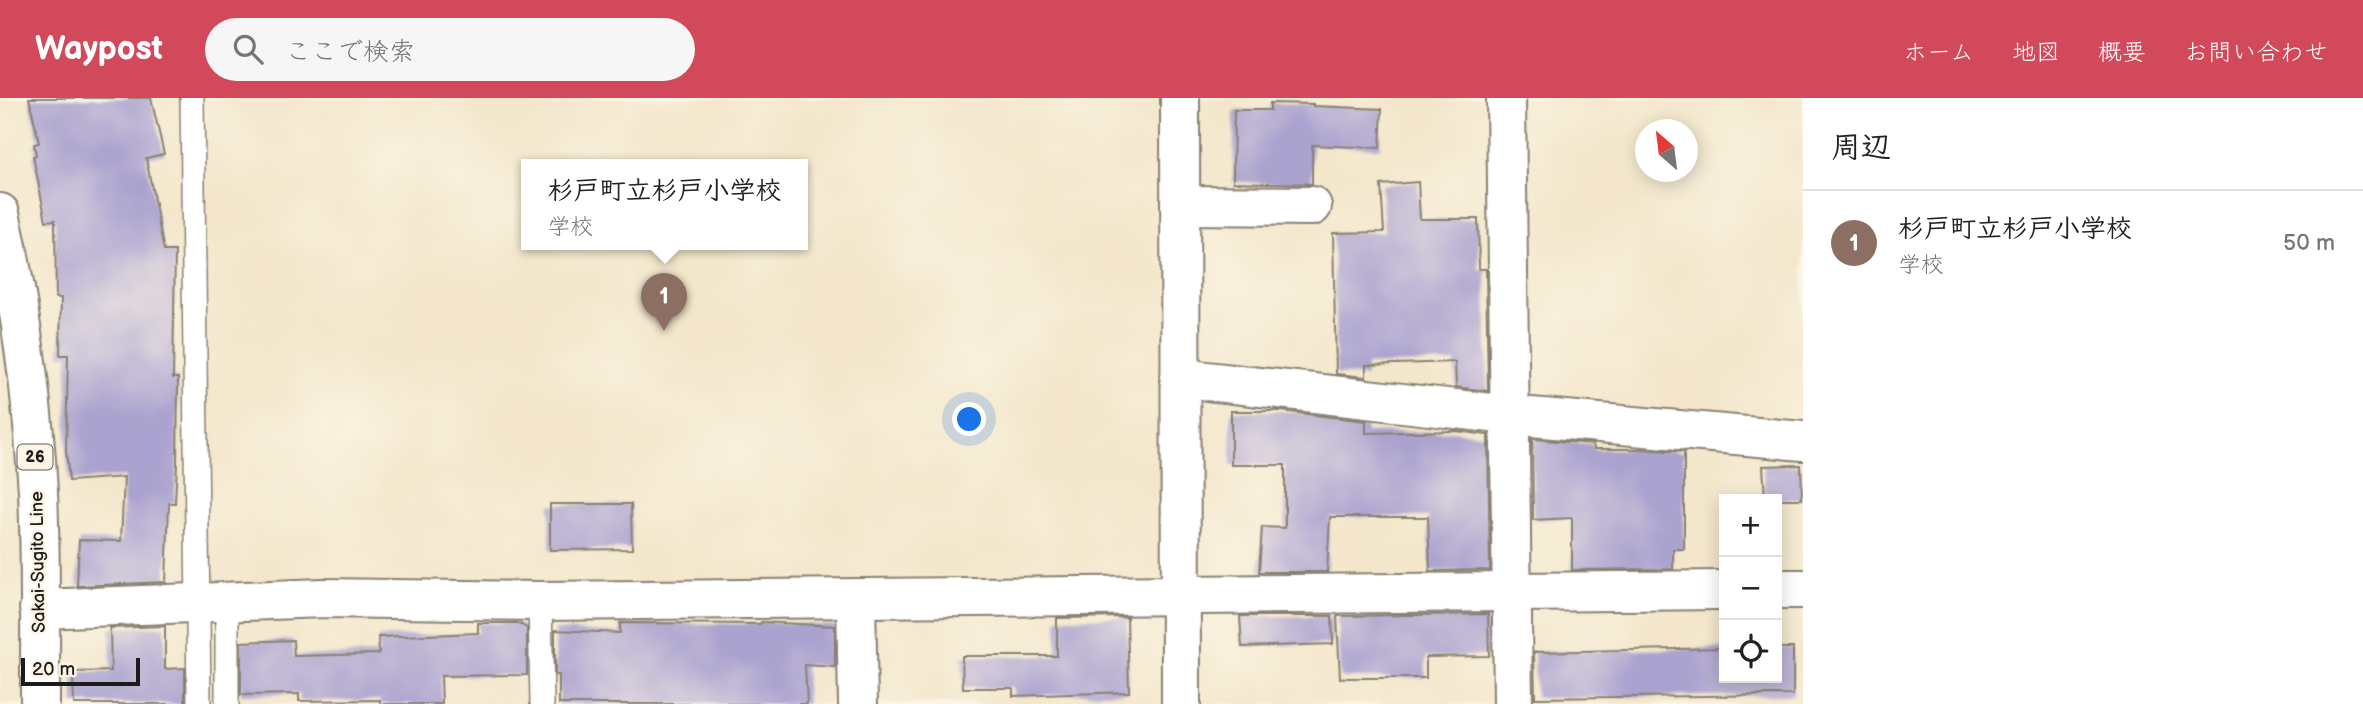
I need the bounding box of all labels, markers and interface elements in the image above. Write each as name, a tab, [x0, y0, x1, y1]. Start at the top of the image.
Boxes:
search box	[205, 18, 695, 81]
text: Waypost	[35, 29, 163, 69]
icon: search	[229, 30, 267, 68]
text: ここで検索	[285, 37, 415, 68]
text: ホーム	[1903, 38, 1974, 67]
text: 地図	[2012, 38, 2060, 67]
text: 概要	[2098, 38, 2146, 67]
text: お問い合わせ	[2184, 38, 2328, 67]
north arrow	[1635, 119, 1698, 182]
text: 周辺	[1831, 130, 1891, 166]
popup	[521, 159, 808, 250]
text: 杉戸町立杉戸小学校	[547, 176, 782, 207]
text: 学校	[547, 213, 593, 241]
text: 杉戸町立杉戸小学校	[1898, 214, 2132, 245]
text: 1	[1849, 229, 1859, 257]
text: 50 m	[2283, 229, 2335, 257]
text: 学校	[1898, 251, 1944, 279]
pin: 1	[641, 273, 687, 331]
your location	[952, 402, 986, 436]
road number: 26	[18, 444, 52, 470]
street label: Sakai-Sugito Line	[26, 491, 50, 633]
map controls	[1719, 494, 1782, 683]
button: +	[1719, 494, 1782, 557]
button: −	[1719, 557, 1782, 620]
button: locate	[1719, 620, 1782, 683]
scale bar	[21, 655, 140, 687]
text: 20 m	[32, 658, 75, 681]

